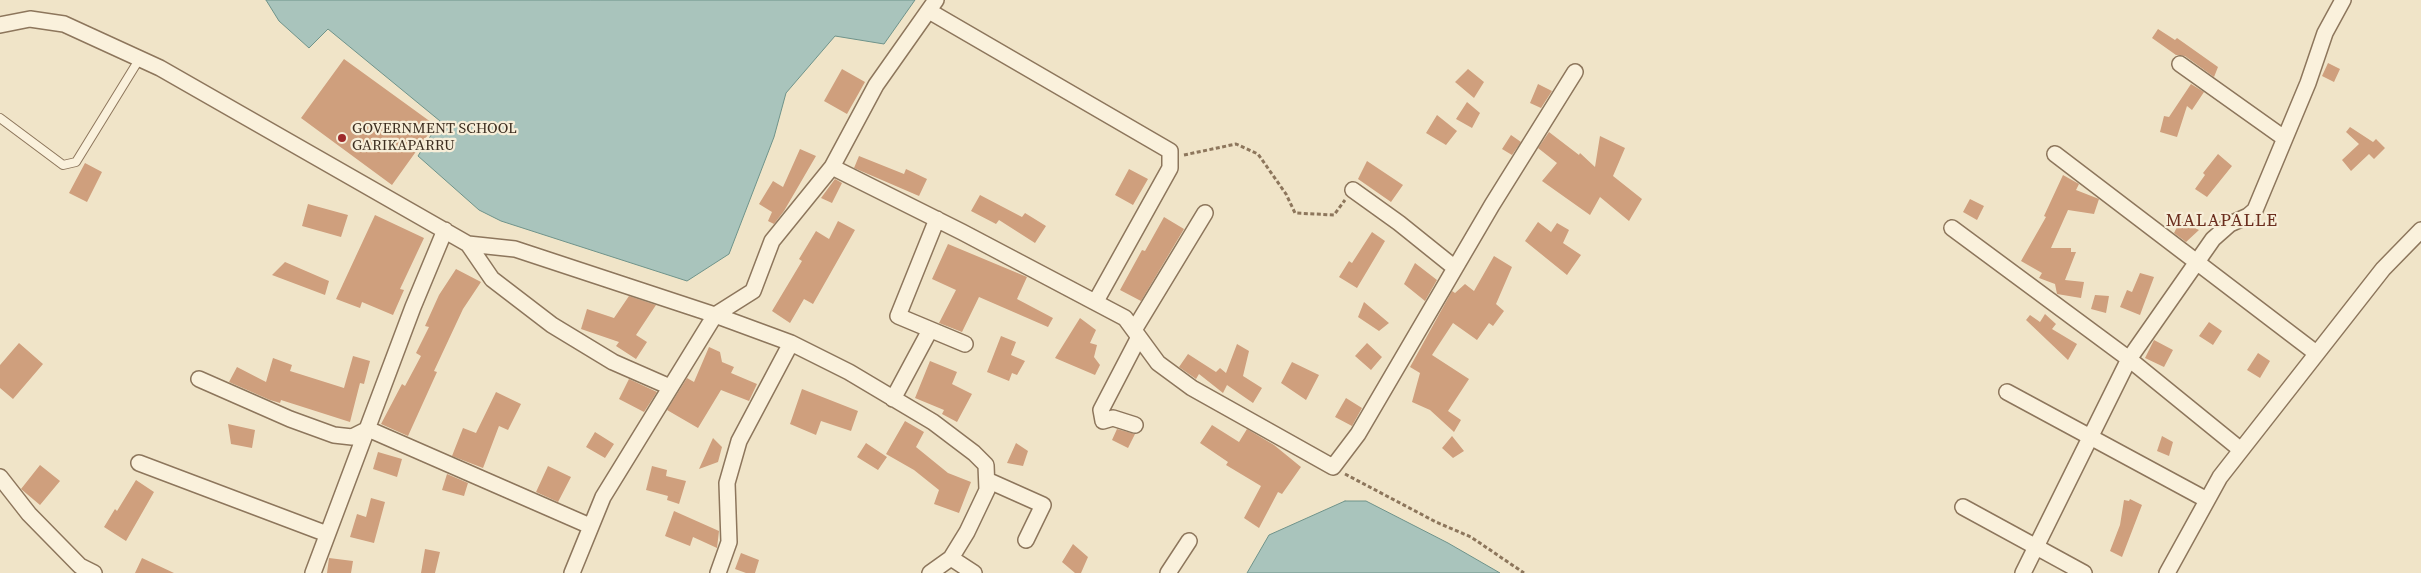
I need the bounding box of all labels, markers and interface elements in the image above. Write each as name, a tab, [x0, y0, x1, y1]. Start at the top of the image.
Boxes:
place label: GOVERNMENT SCHOOL GARIKAPARRU	[352, 120, 517, 155]
marker: GOVERNMENT SCHOOL GARIKAPARRU	[336, 132, 348, 144]
district label: MALAPALLE	[2165, 210, 2279, 232]

